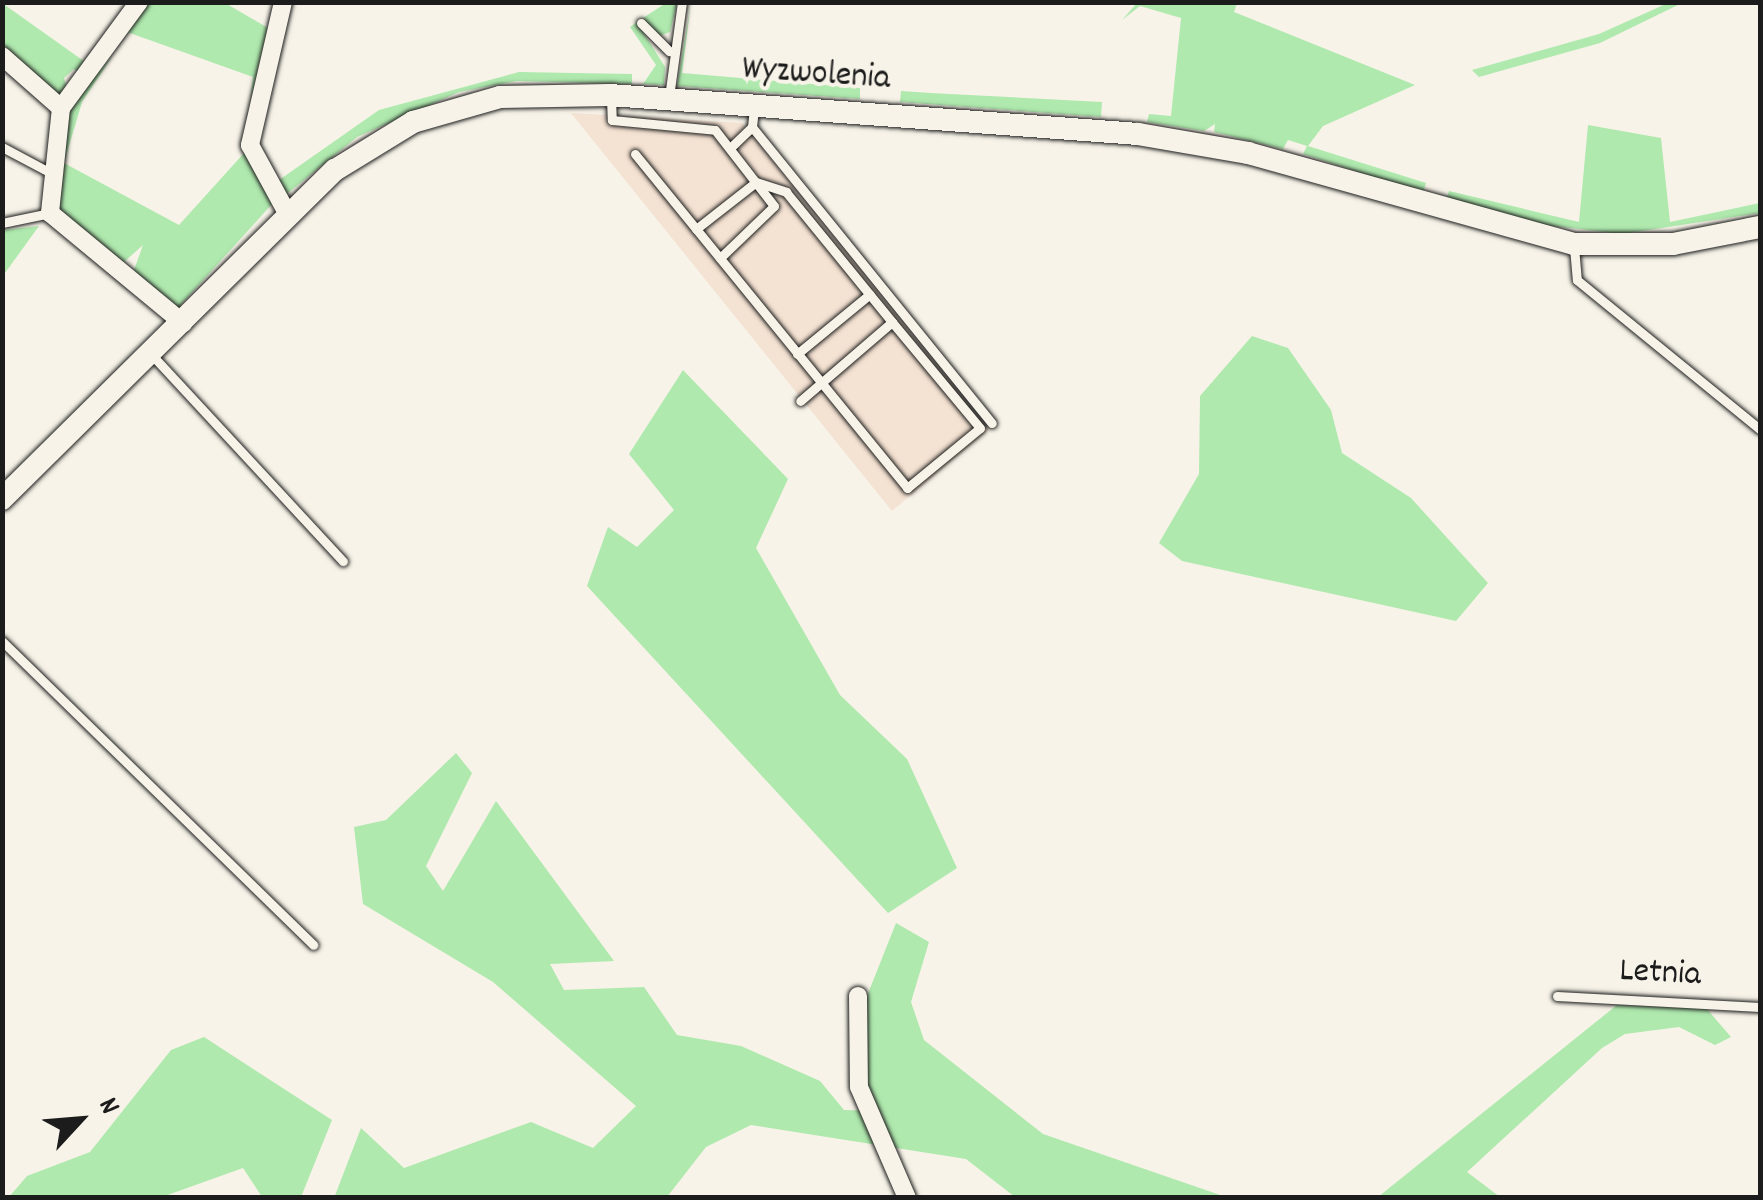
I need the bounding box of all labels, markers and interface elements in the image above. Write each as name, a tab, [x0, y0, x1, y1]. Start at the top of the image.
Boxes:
street label: Wyzwolenia	[741, 49, 891, 101]
street label: Letnia	[1618, 951, 1702, 997]
north arrow	[30, 1070, 130, 1170]
text: N	[86, 1092, 128, 1122]

